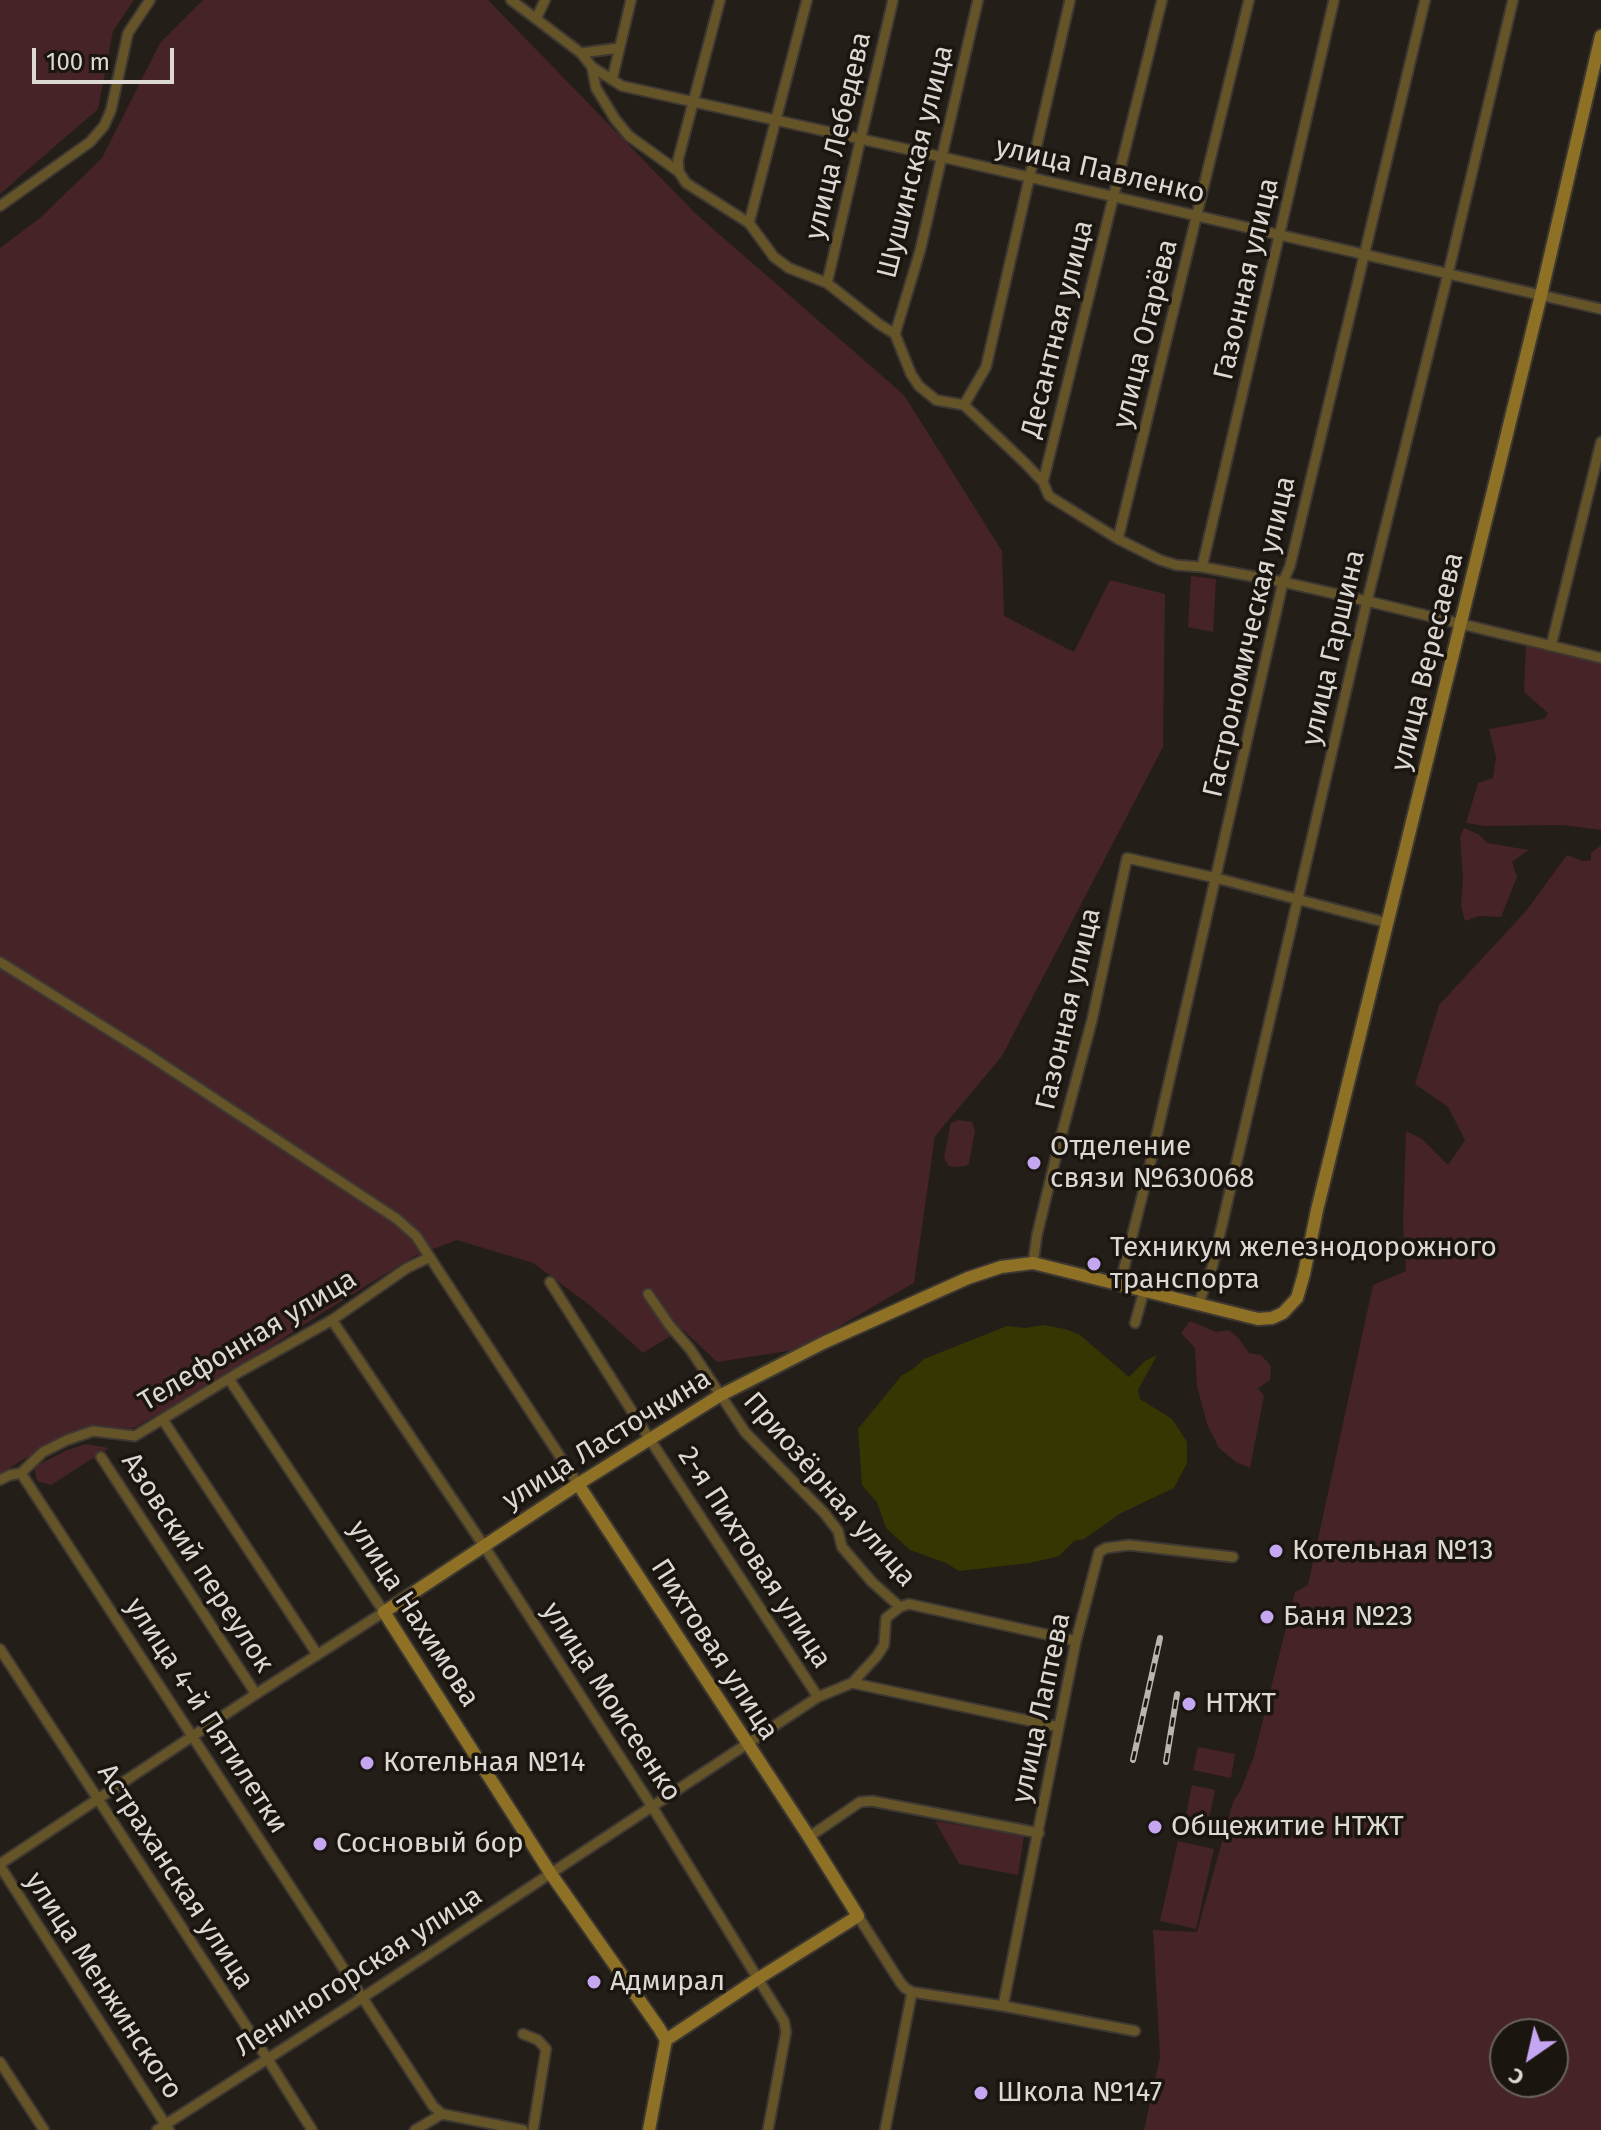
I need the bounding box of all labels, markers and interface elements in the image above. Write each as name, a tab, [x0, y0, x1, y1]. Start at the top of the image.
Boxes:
street label: улица Лебедева	[799, 29, 879, 243]
scale bar	[36, 32, 178, 82]
street label: Шушинская улица	[871, 42, 961, 282]
text: 100 m	[46, 48, 110, 76]
street label: улица Павленко	[992, 131, 1208, 211]
street label: Газонная улица	[1207, 175, 1287, 383]
street label: Десантная улица	[1015, 217, 1101, 441]
street label: улица Огарёва	[1106, 236, 1186, 432]
street label: Гастрономическая улица	[1197, 473, 1303, 801]
street label: улица Гаршина	[1295, 547, 1373, 749]
street label: улица Вересаева	[1385, 549, 1471, 775]
street label: Газонная улица	[1029, 905, 1109, 1113]
place label: Отделение связи №630068	[1050, 1130, 1254, 1196]
marker: Отделение связи №630068	[1025, 1154, 1043, 1172]
place label: Техникум железнодорожного транспорта	[1110, 1231, 1497, 1297]
marker: Техникум железнодорожного транспорта	[1085, 1255, 1103, 1273]
street label: Телефонная улица	[133, 1263, 363, 1419]
street label: улица Ласточкина	[497, 1362, 717, 1518]
street label: Приозёрная улица	[735, 1386, 923, 1594]
street label: 2-я Пихтовая улица	[670, 1441, 838, 1675]
street label: Азовский переулок	[113, 1447, 281, 1679]
street label: улица Нахимова	[340, 1514, 486, 1714]
place label: Котельная №13	[1292, 1534, 1493, 1568]
marker: Котельная №13	[1267, 1542, 1285, 1560]
street label: Пихтовая улица	[643, 1553, 785, 1747]
street label: улица 4-й Пятилетки	[117, 1592, 295, 1840]
street label: улица Моисеенко	[534, 1596, 688, 1808]
place label: Баня №23	[1283, 1600, 1413, 1634]
marker: Баня №23	[1258, 1608, 1276, 1626]
street label: улица Лаптева	[1005, 1610, 1079, 1806]
place label: НТЖТ	[1205, 1687, 1276, 1721]
marker: НТЖТ	[1180, 1695, 1198, 1713]
place label: Котельная №14	[383, 1746, 585, 1780]
marker: Котельная №14	[358, 1754, 376, 1772]
street label: Астраханская улица	[90, 1758, 260, 1996]
place label: Общежитие НТЖТ	[1171, 1810, 1404, 1844]
marker: Общежитие НТЖТ	[1146, 1818, 1164, 1836]
place label: Сосновый бор	[336, 1827, 524, 1861]
marker: Сосновый бор	[311, 1835, 329, 1853]
street label: улица Менжинского	[17, 1866, 189, 2106]
street label: Лениногорская улица	[229, 1879, 489, 2065]
place label: Адмирал	[610, 1965, 725, 1999]
marker: Адмирал	[585, 1973, 603, 1991]
north arrow	[1489, 2018, 1569, 2098]
text: С	[1504, 2062, 1529, 2091]
place label: Школа №147	[997, 2076, 1162, 2110]
marker: Школа №147	[972, 2084, 990, 2102]

